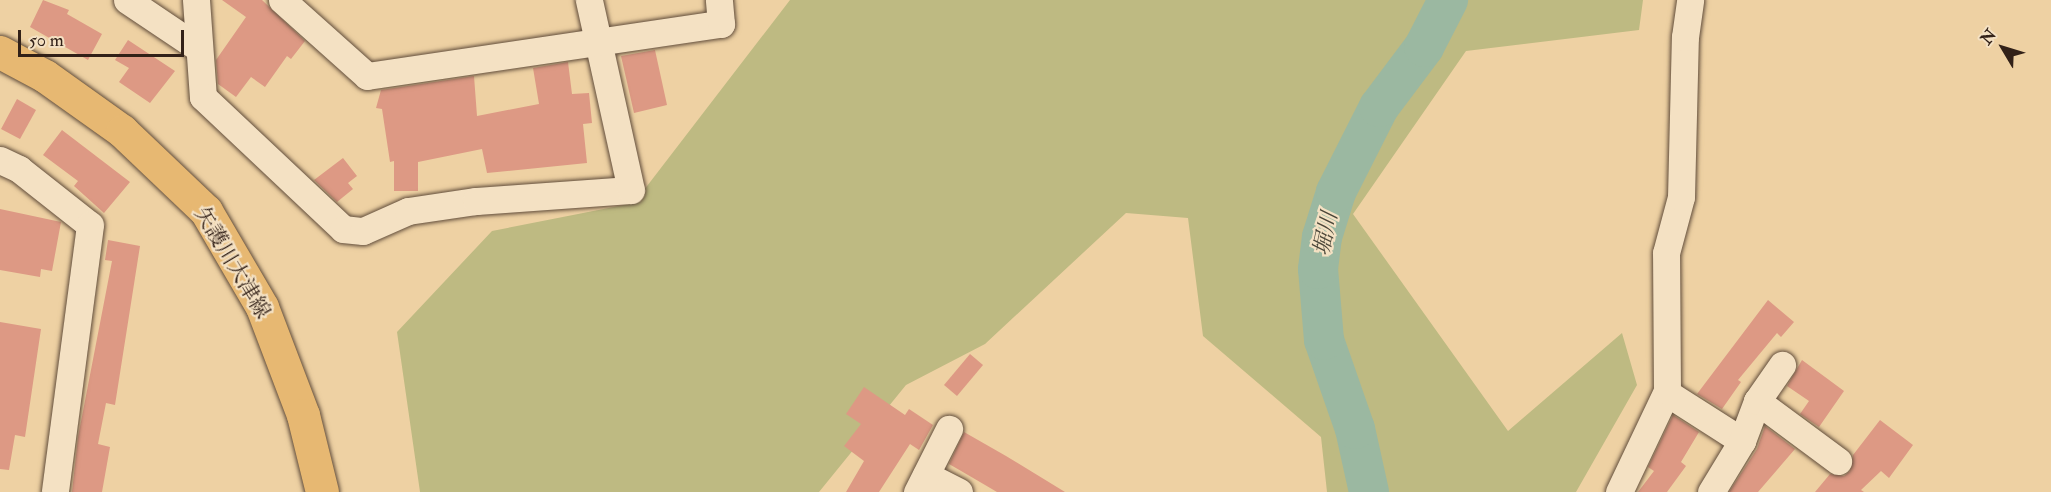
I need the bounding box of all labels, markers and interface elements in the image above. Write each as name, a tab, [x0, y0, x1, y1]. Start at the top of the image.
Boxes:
scale bar	[21, 18, 188, 56]
north arrow	[1973, 18, 2033, 78]
text: N	[1977, 25, 2001, 49]
text: 50 m	[29, 29, 64, 52]
street label: 矢護川大津線	[189, 203, 275, 323]
water label: 堀川	[1309, 210, 1343, 258]

